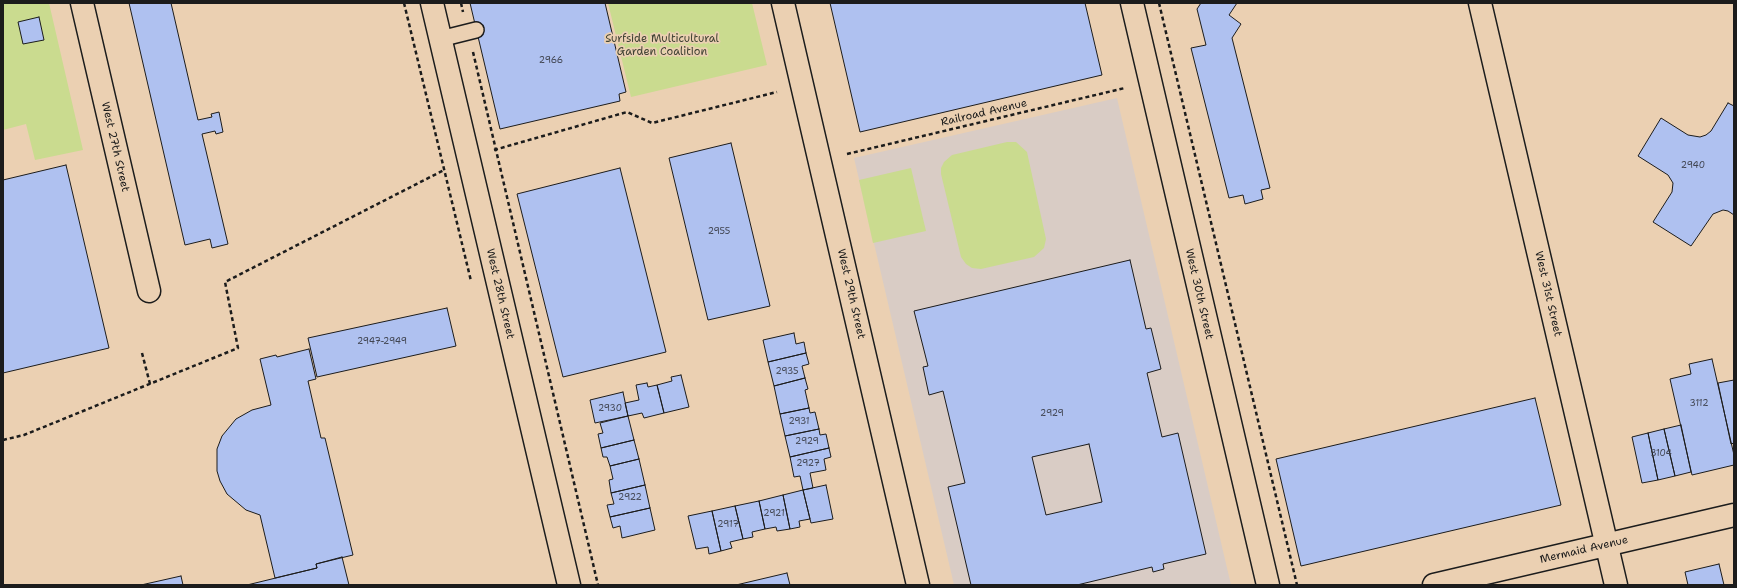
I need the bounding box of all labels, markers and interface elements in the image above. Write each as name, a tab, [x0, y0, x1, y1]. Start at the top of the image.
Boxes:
park label: Surfside Multicultural Garden Coalition	[605, 32, 719, 58]
house number: 2966	[539, 56, 563, 66]
street label: Railroad Avenue	[940, 97, 1028, 129]
street label: West 27th Street	[98, 101, 132, 193]
house number: 2940	[1681, 161, 1705, 171]
house number: 2955	[708, 227, 730, 237]
street label: West 28th Street	[483, 247, 517, 341]
street label: West 30th Street	[1182, 247, 1216, 341]
street label: West 29th Street	[834, 248, 868, 340]
street label: West 31st Street	[1532, 250, 1564, 338]
house number: 2947-2949	[357, 337, 407, 347]
house number: 2935	[775, 367, 799, 377]
house number: 3112	[1690, 399, 1708, 409]
house number: 2930	[598, 404, 622, 414]
house number: 2929	[1040, 409, 1064, 419]
house number: 2931	[788, 417, 810, 427]
house number: 2929	[795, 437, 819, 447]
house number: 3104	[1650, 449, 1672, 459]
house number: 2927	[796, 459, 820, 469]
house number: 2922	[618, 493, 642, 503]
house number: 2921	[763, 509, 785, 519]
house number: 2917	[717, 520, 739, 530]
street label: Mermaid Avenue	[1539, 533, 1629, 567]

